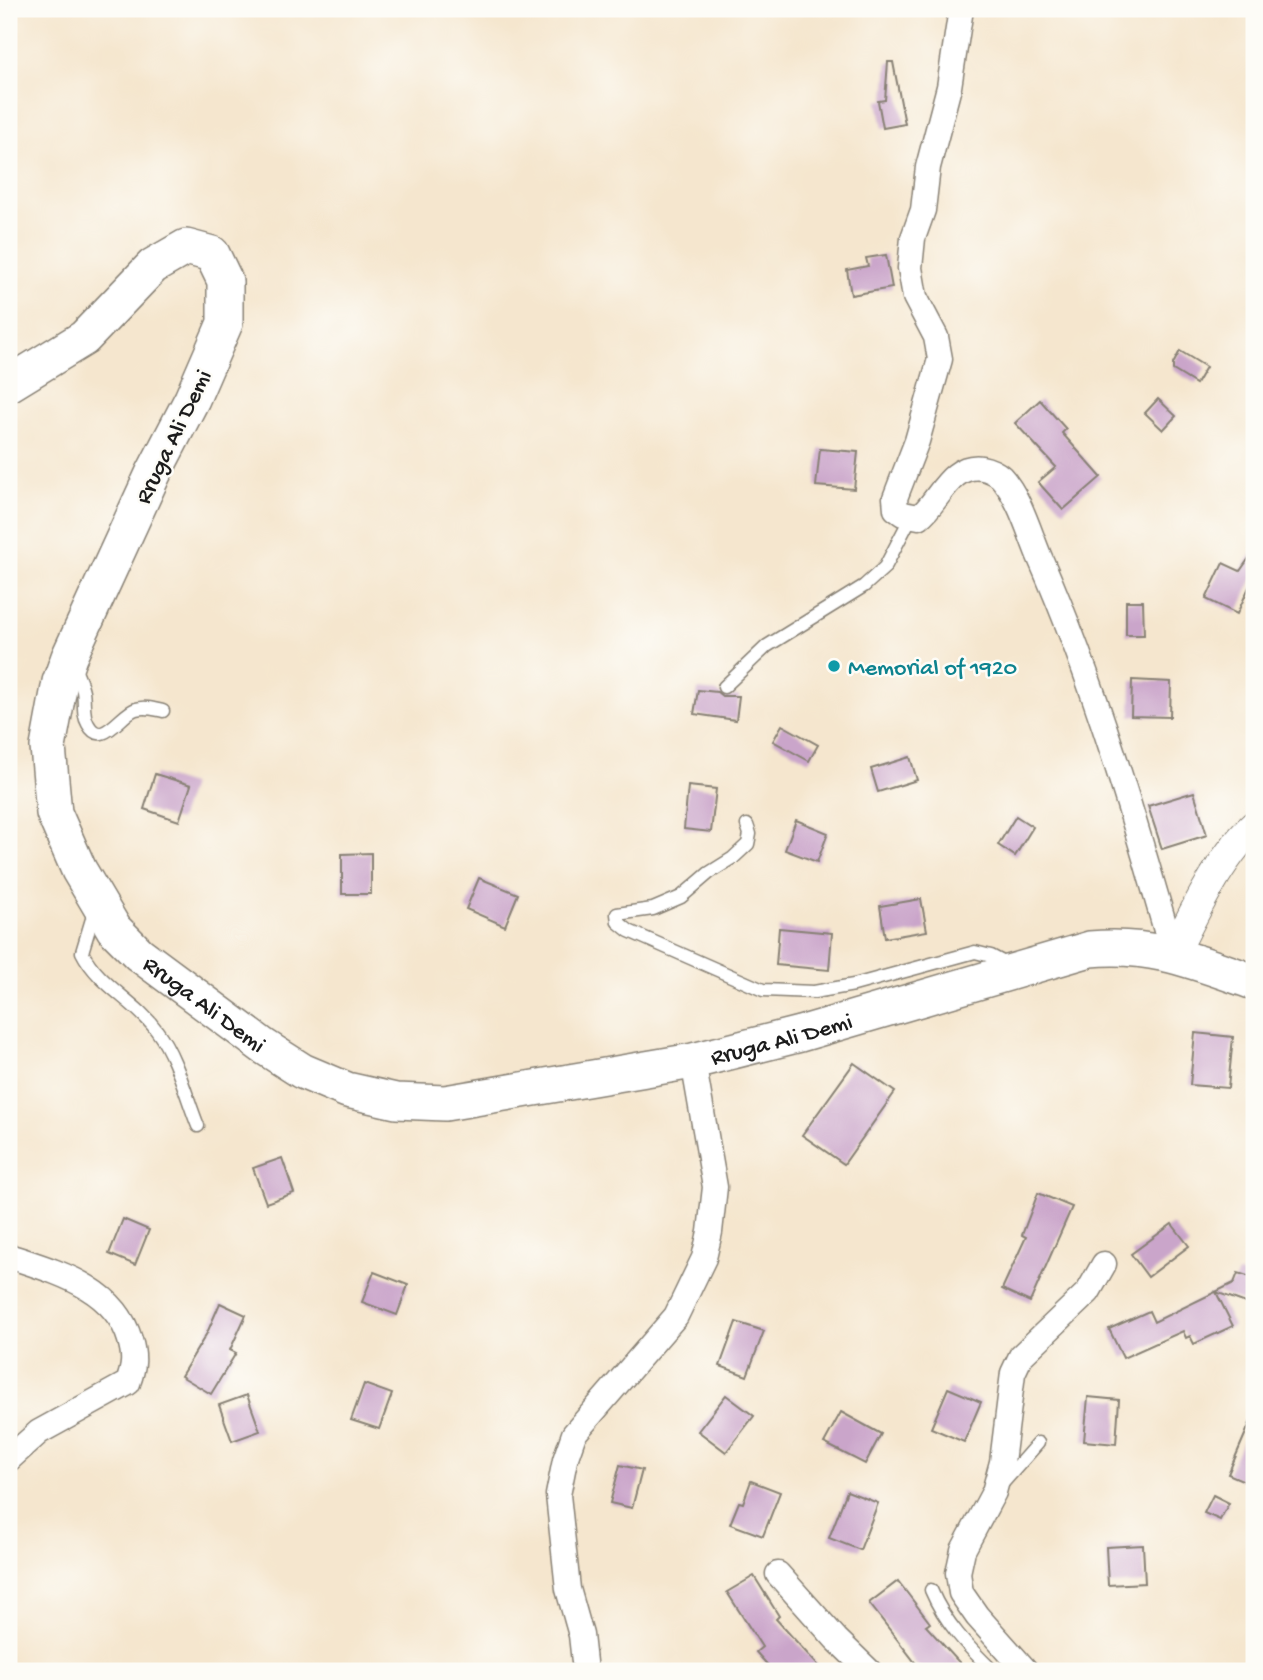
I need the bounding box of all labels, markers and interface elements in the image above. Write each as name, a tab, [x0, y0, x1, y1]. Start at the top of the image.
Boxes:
street label: Rruga Ali Demi	[130, 366, 220, 509]
place label: Memorial of 1920	[848, 655, 1017, 684]
marker: Memorial of 1920	[826, 658, 842, 674]
street label: Rruga Ali Demi	[136, 951, 270, 1061]
street label: Rruga Ali Demi	[708, 1008, 856, 1074]

